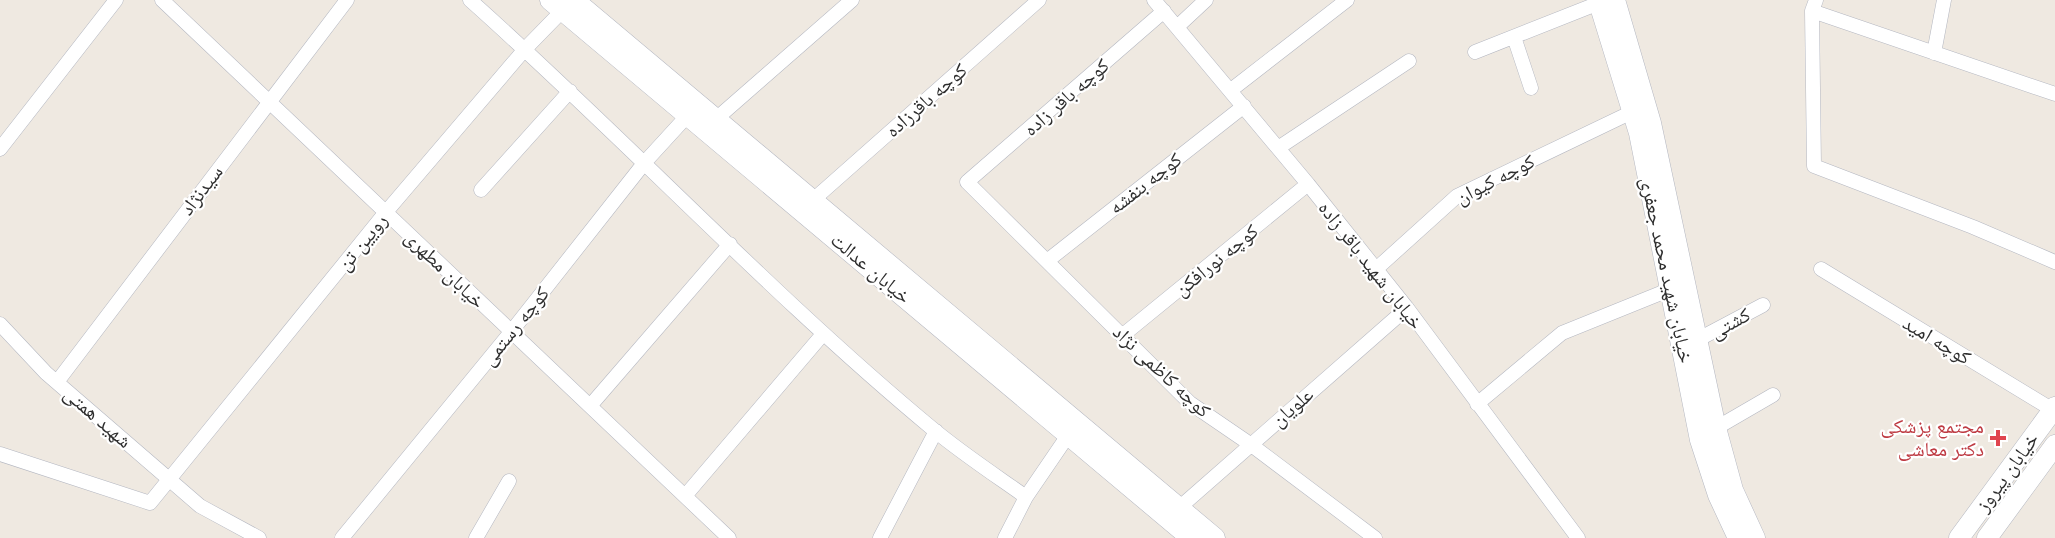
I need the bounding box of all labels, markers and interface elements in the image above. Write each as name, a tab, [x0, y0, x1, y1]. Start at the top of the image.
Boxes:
street label: کوچه باقر زاده	[1018, 53, 1114, 140]
street label: کوچه باقرزاده	[880, 57, 972, 142]
street label: کوچه بنفشه	[1103, 146, 1186, 219]
street label: کوچه کیوان	[1451, 148, 1539, 209]
street label: سیدنژاد	[174, 160, 227, 219]
street label: خیابان شهید محمد جعفری	[1636, 175, 1699, 365]
street label: خیابان شهید باقر زاده	[1314, 196, 1429, 334]
street label: رویین تن	[331, 208, 392, 275]
street label: کوچه نورافکن	[1169, 218, 1263, 301]
street label: خیابان مطهری	[400, 224, 491, 313]
street label: خیابان عدالت	[826, 227, 917, 309]
street label: کوچه رستمی	[475, 281, 554, 370]
street label: کشتی	[1705, 301, 1754, 344]
street label: کوچه امید	[1899, 310, 1976, 369]
street label: کوچه کاظمی نژاد	[1108, 319, 1217, 422]
street label: شهید همتی	[59, 380, 137, 453]
street label: علویان	[1265, 381, 1318, 432]
place label: مجتمع پزشکی دکتر معاشی	[1880, 413, 1984, 461]
street label: خیابان پیروز	[1969, 427, 2044, 517]
marker: مجتمع پزشکی دکتر معاشی	[1989, 429, 2007, 447]

